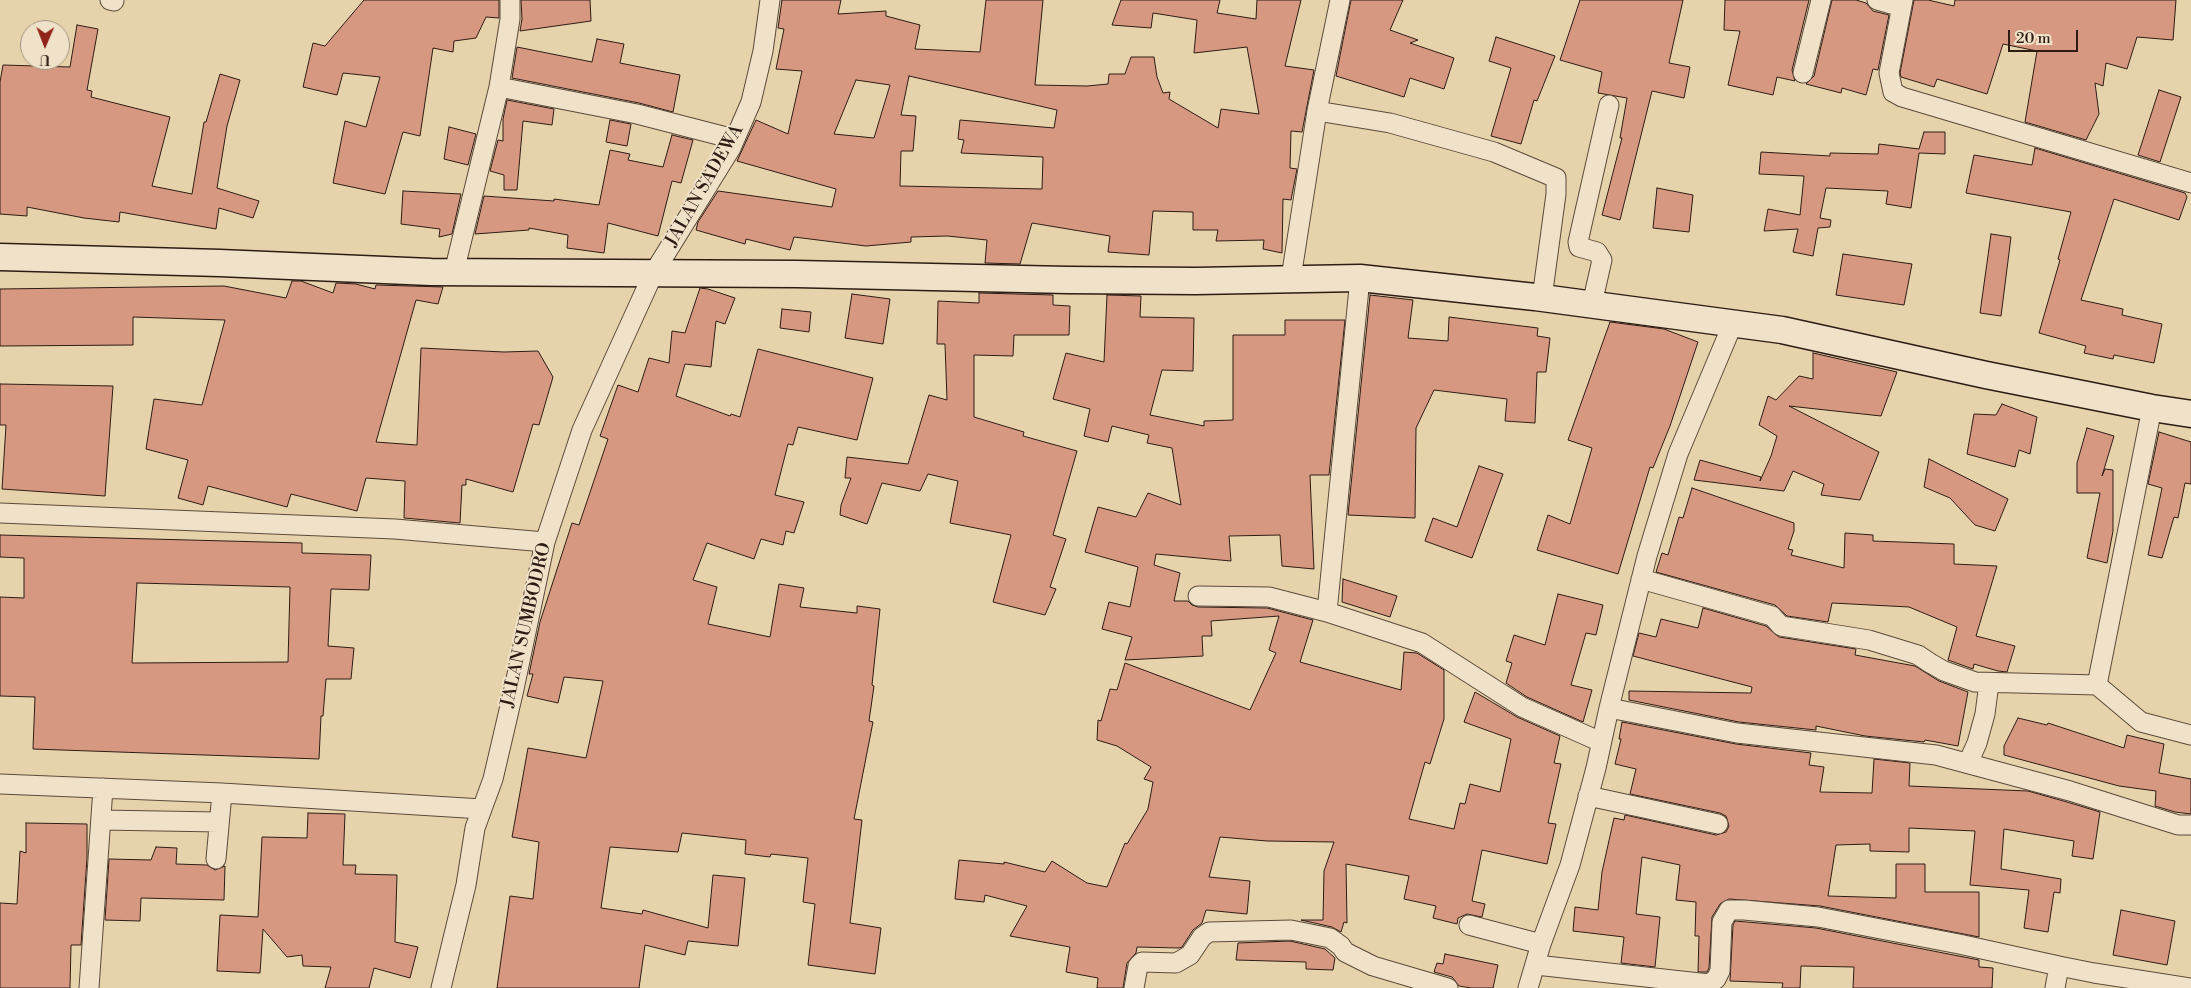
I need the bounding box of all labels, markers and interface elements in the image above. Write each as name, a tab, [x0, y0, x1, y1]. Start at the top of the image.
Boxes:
north arrow	[20, 20, 70, 70]
scale bar	[2011, 20, 2081, 52]
text: 20 m	[2016, 29, 2051, 48]
text: U	[39, 50, 50, 68]
street label: JALAN SADEWA	[661, 121, 749, 251]
street label: JALAN SUMBODRO	[498, 541, 556, 709]

